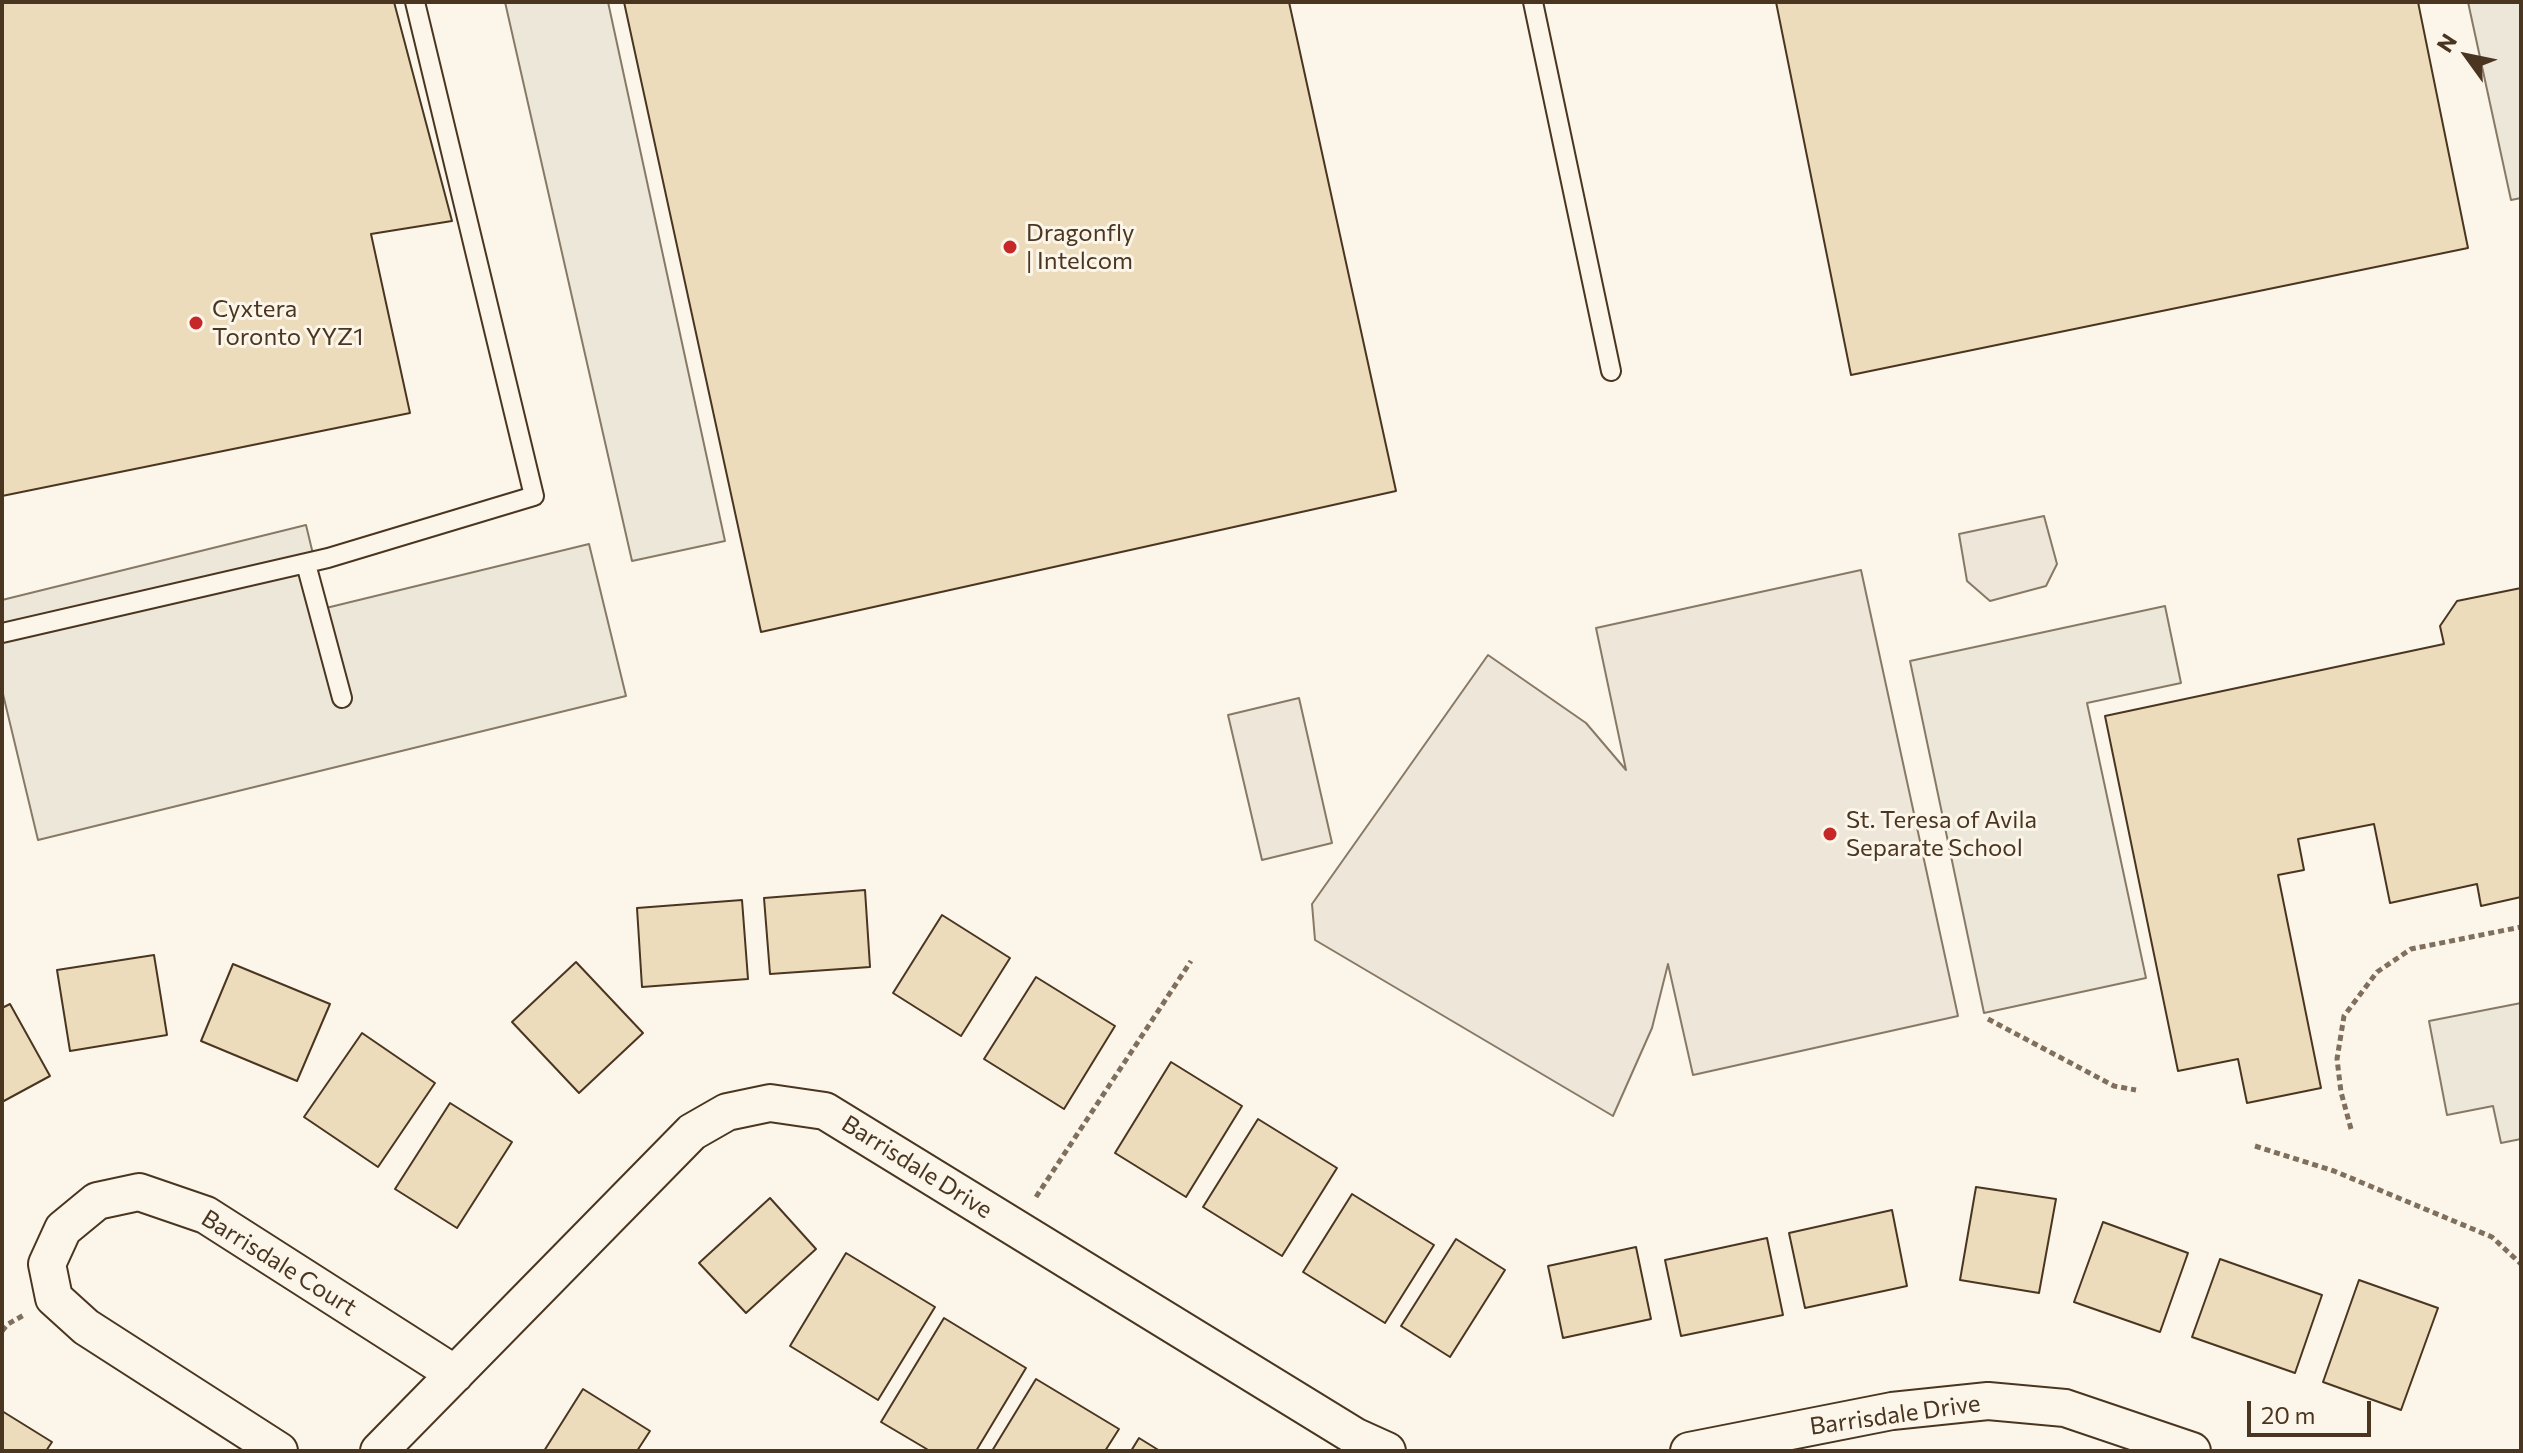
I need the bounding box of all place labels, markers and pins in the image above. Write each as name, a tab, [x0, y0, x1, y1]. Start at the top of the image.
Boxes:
place label: Dragonfly | Intelcom	[1026, 219, 1134, 275]
marker: Dragonfly | Intelcom	[1001, 238, 1019, 256]
place label: Cyxtera Toronto YYZ1	[212, 295, 363, 351]
marker: Cyxtera Toronto YYZ1	[187, 314, 205, 332]
place label: St. Teresa of Avila Separate School	[1846, 806, 2037, 862]
marker: St. Teresa of Avila Separate School	[1821, 825, 1839, 843]

